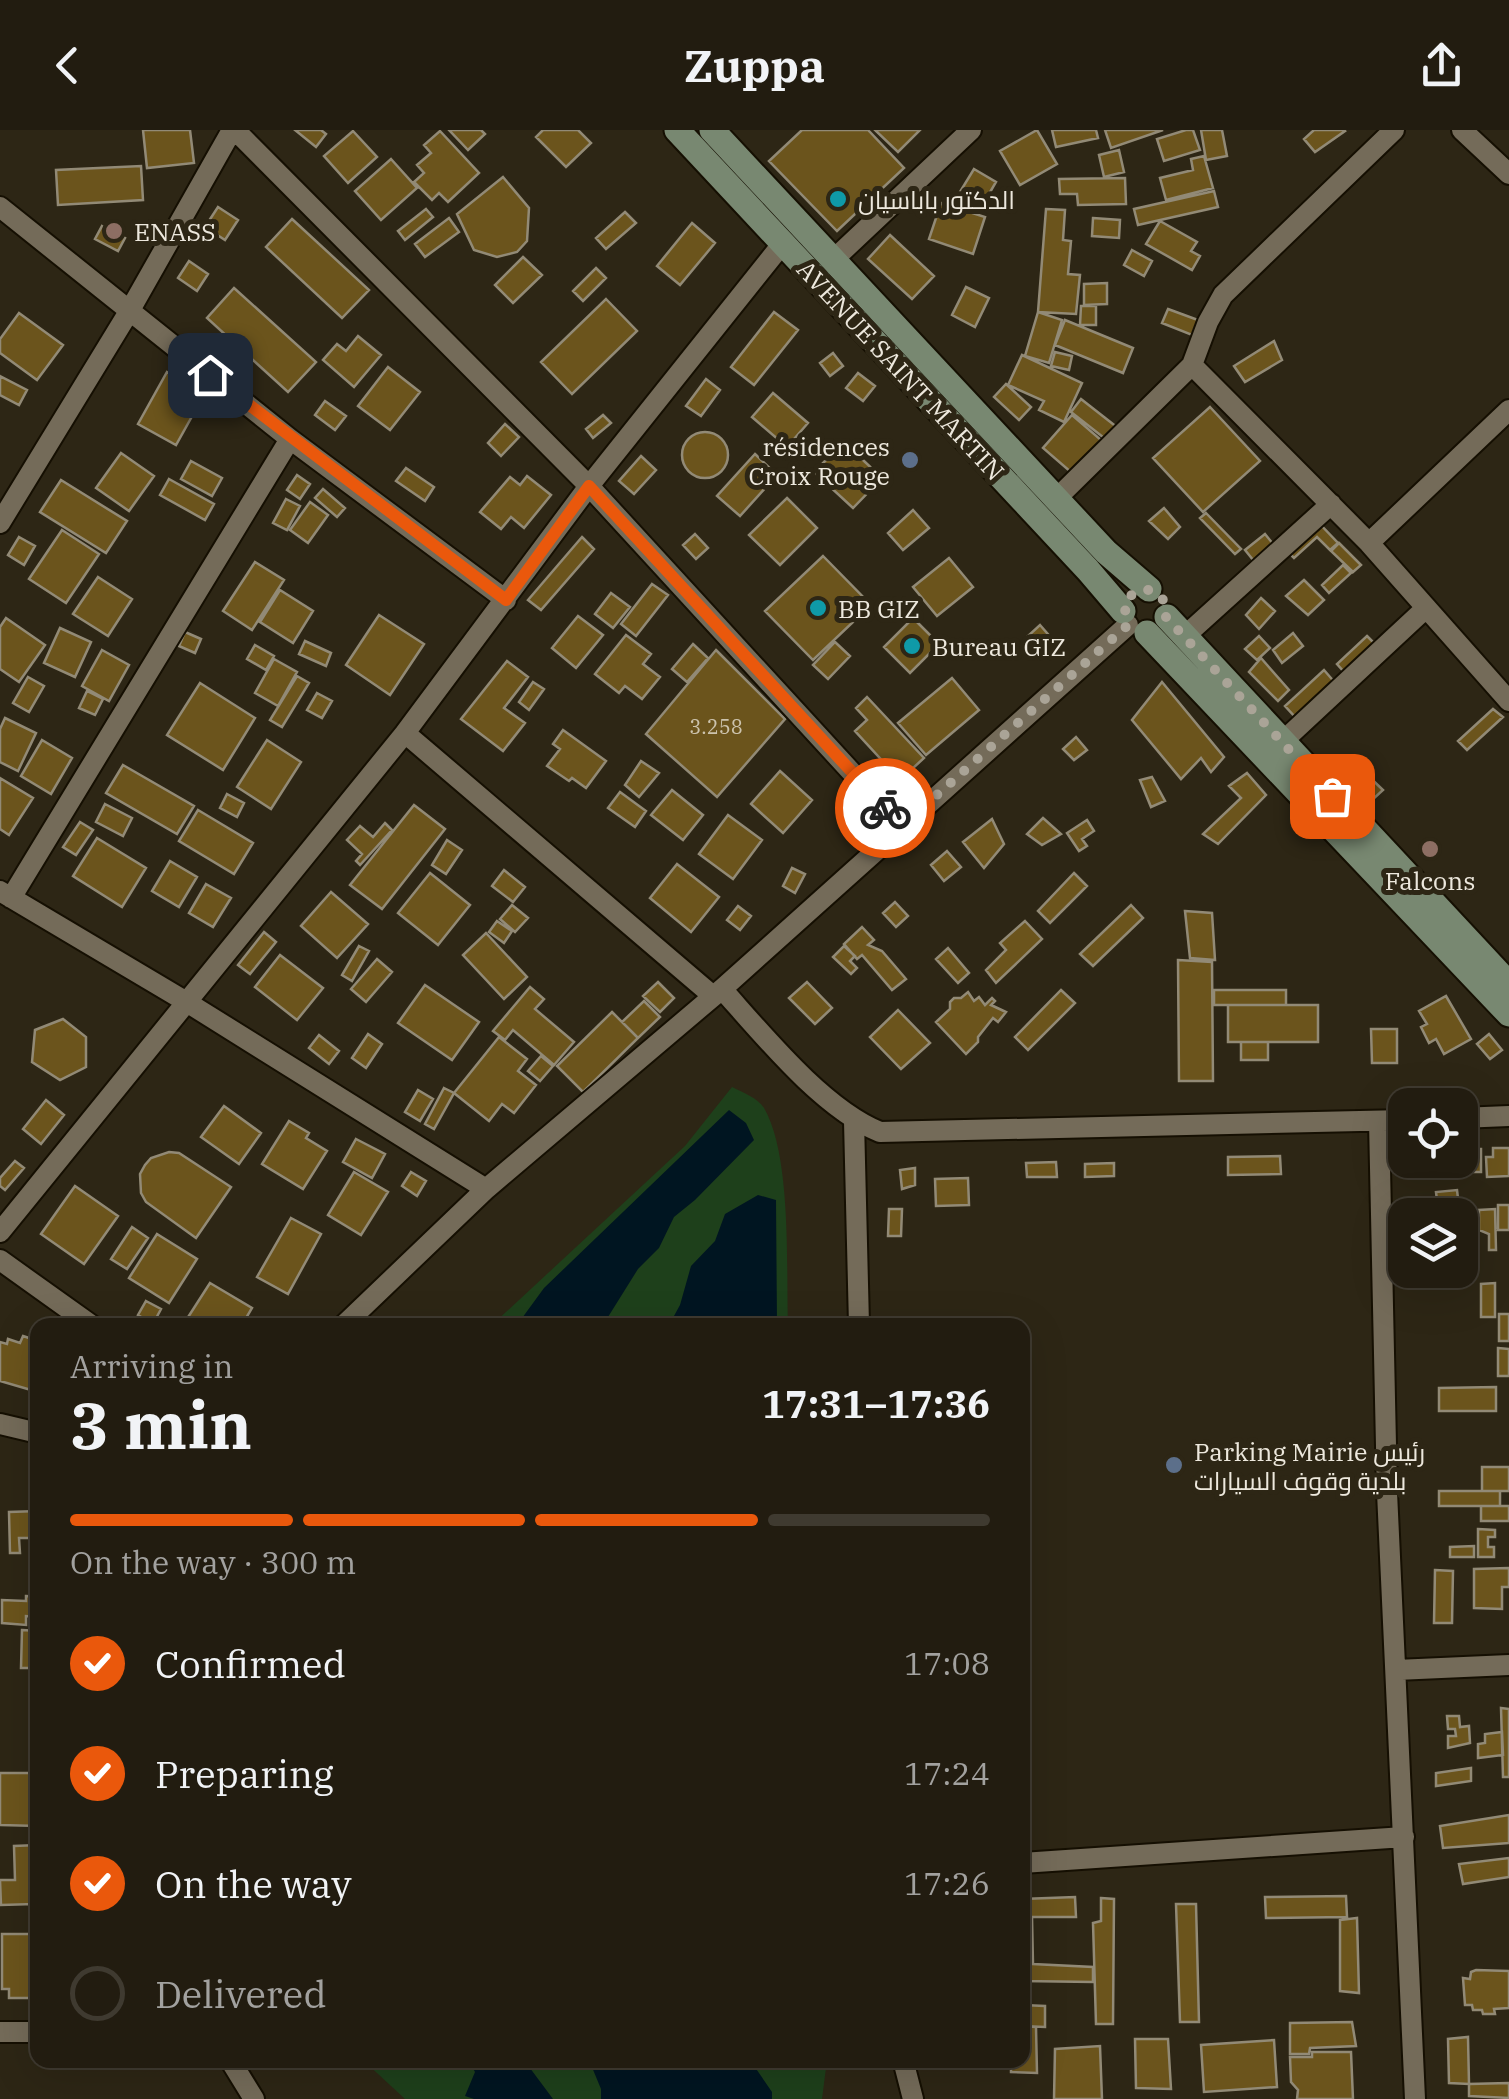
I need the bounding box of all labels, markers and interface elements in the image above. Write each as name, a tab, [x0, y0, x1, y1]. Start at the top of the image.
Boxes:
text: Zuppa	[684, 36, 825, 94]
icon: back	[40, 38, 95, 93]
icon: share	[1414, 38, 1469, 93]
place label: الدكتور باباسيان	[858, 183, 1015, 216]
marker: الدكتور باباسيان	[827, 188, 849, 210]
place label: ENASS	[134, 215, 216, 248]
marker: ENASS	[103, 220, 125, 242]
street label: AVENUE SAINT MARTIN	[790, 253, 1012, 487]
pin	[168, 333, 253, 418]
icon: home	[183, 348, 238, 403]
place label: résidences Croix Rouge	[748, 430, 890, 492]
marker: résidences Croix Rouge	[899, 449, 921, 471]
place label: BB GIZ	[838, 592, 920, 625]
marker: BB GIZ	[807, 597, 829, 619]
place label: Bureau GIZ	[932, 630, 1066, 663]
marker: Bureau GIZ	[901, 635, 923, 657]
house number: 3.258	[689, 713, 743, 740]
pin	[1290, 754, 1375, 839]
courier	[835, 758, 935, 858]
icon: bag	[1305, 769, 1360, 824]
icon: bike	[858, 781, 913, 836]
marker: Falcons	[1419, 838, 1441, 860]
place label: Falcons	[1385, 864, 1475, 897]
map controls	[1388, 1088, 1478, 1288]
button: locate	[1388, 1088, 1478, 1178]
button: layers	[1388, 1198, 1478, 1288]
text: Arriving in	[70, 1345, 233, 1387]
text: 17:31–17:36	[762, 1379, 990, 1428]
text: 3 min	[70, 1382, 252, 1467]
place label: Parking Mairie رئيس بلدية وقوف السيارات	[1194, 1435, 1425, 1497]
marker: Parking Mairie رئيس بلدية وقوف السيارات	[1163, 1454, 1185, 1476]
text: On the way · 300 m	[70, 1541, 356, 1583]
icon: check	[70, 1636, 125, 1691]
text: Confirmed	[155, 1639, 346, 1688]
text: 17:08	[904, 1642, 990, 1684]
icon: check	[70, 1746, 125, 1801]
text: Preparing	[155, 1749, 334, 1798]
text: 17:24	[904, 1752, 990, 1794]
icon: check	[70, 1856, 125, 1911]
text: On the way	[155, 1859, 352, 1908]
text: 17:26	[904, 1862, 990, 1904]
text: Delivered	[155, 1969, 327, 2018]

